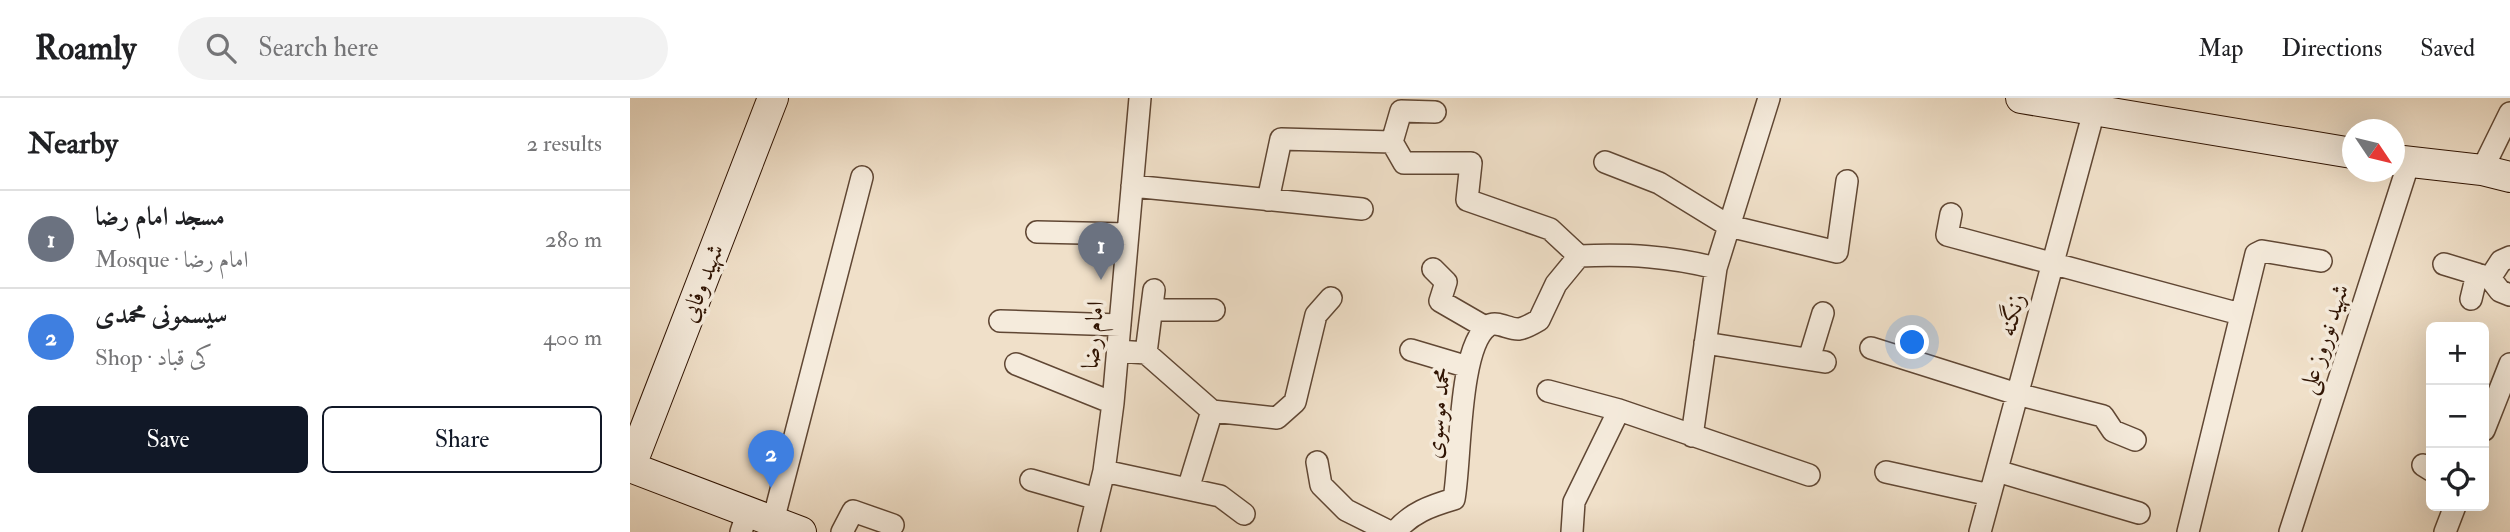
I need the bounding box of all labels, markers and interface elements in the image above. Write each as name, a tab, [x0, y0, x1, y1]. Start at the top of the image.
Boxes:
search box	[178, 17, 668, 80]
text: Roamly	[35, 28, 136, 69]
icon: search	[202, 29, 240, 67]
text: Search here	[258, 32, 378, 64]
text: Map	[2198, 33, 2243, 64]
text: Directions	[2281, 33, 2382, 64]
text: Saved	[2420, 33, 2475, 64]
north arrow	[2342, 119, 2405, 182]
text: Nearby	[28, 125, 118, 162]
text: 2 results	[527, 129, 602, 158]
text: مسجد امام رضا	[95, 201, 225, 233]
pin: 1	[1078, 222, 1124, 280]
text: 1	[47, 225, 55, 254]
text: 280 m	[545, 225, 602, 254]
street label: شهید وفایی	[673, 239, 731, 327]
text: Mosque · امام رضا	[95, 245, 248, 274]
street label: شهید نوروز علی	[2292, 280, 2357, 398]
street label: زنگنه	[1991, 290, 2033, 340]
text: سیسمونی محمدی	[95, 299, 228, 331]
street label: امام رضا	[1075, 300, 1116, 371]
map controls	[2426, 322, 2489, 511]
button: +	[2426, 322, 2489, 385]
text: 2	[45, 323, 57, 352]
text: 400 m	[543, 323, 602, 352]
your location	[1895, 325, 1929, 359]
text: Shop · کی قباد	[95, 343, 212, 372]
street label: محمد موسوی	[1418, 366, 1458, 460]
button: −	[2426, 385, 2489, 448]
button: Save	[28, 406, 308, 473]
button: Share	[322, 406, 602, 473]
pin: 2	[748, 430, 794, 488]
button: locate	[2426, 448, 2489, 511]

